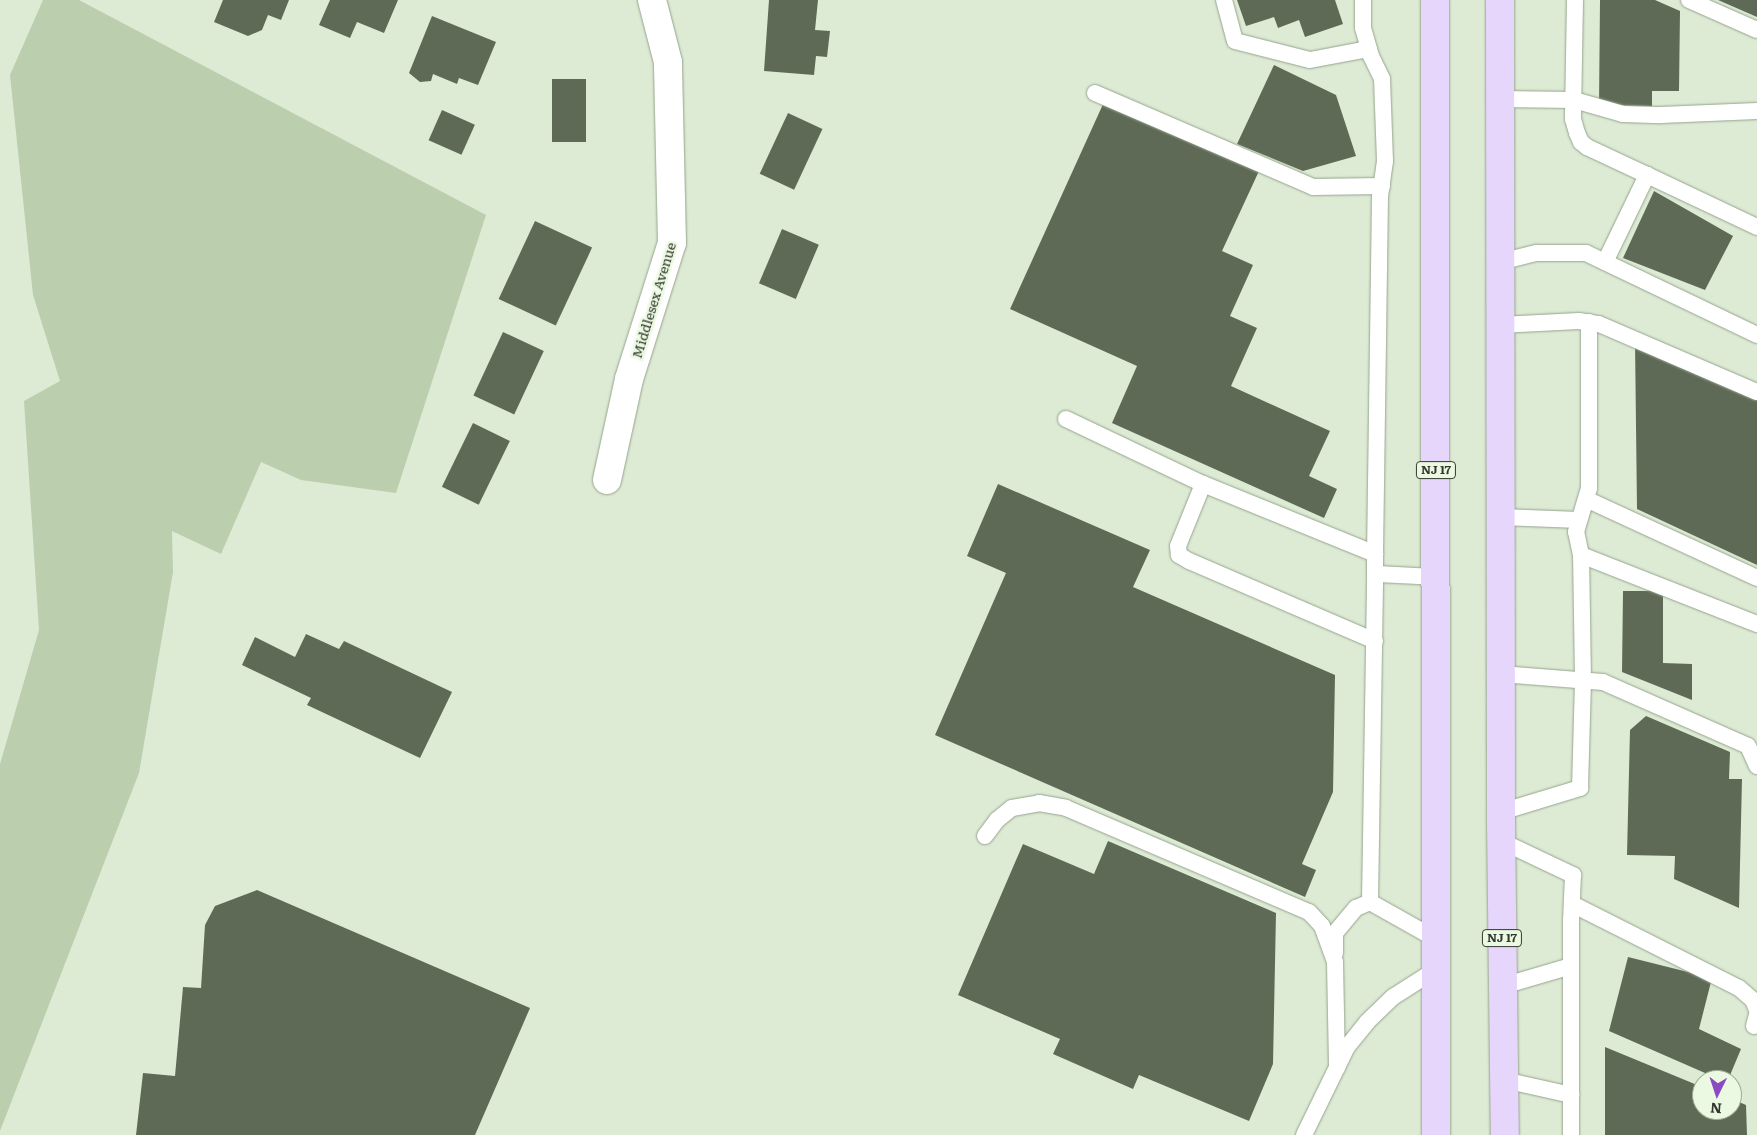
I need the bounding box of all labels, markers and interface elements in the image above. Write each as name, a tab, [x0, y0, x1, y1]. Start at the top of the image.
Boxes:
street label: Middlesex Avenue	[627, 240, 679, 360]
road number: NJ 17	[1415, 460, 1457, 480]
road number: NJ 17	[1481, 928, 1523, 948]
north arrow	[1692, 1070, 1742, 1120]
text: N	[1709, 1099, 1723, 1119]

